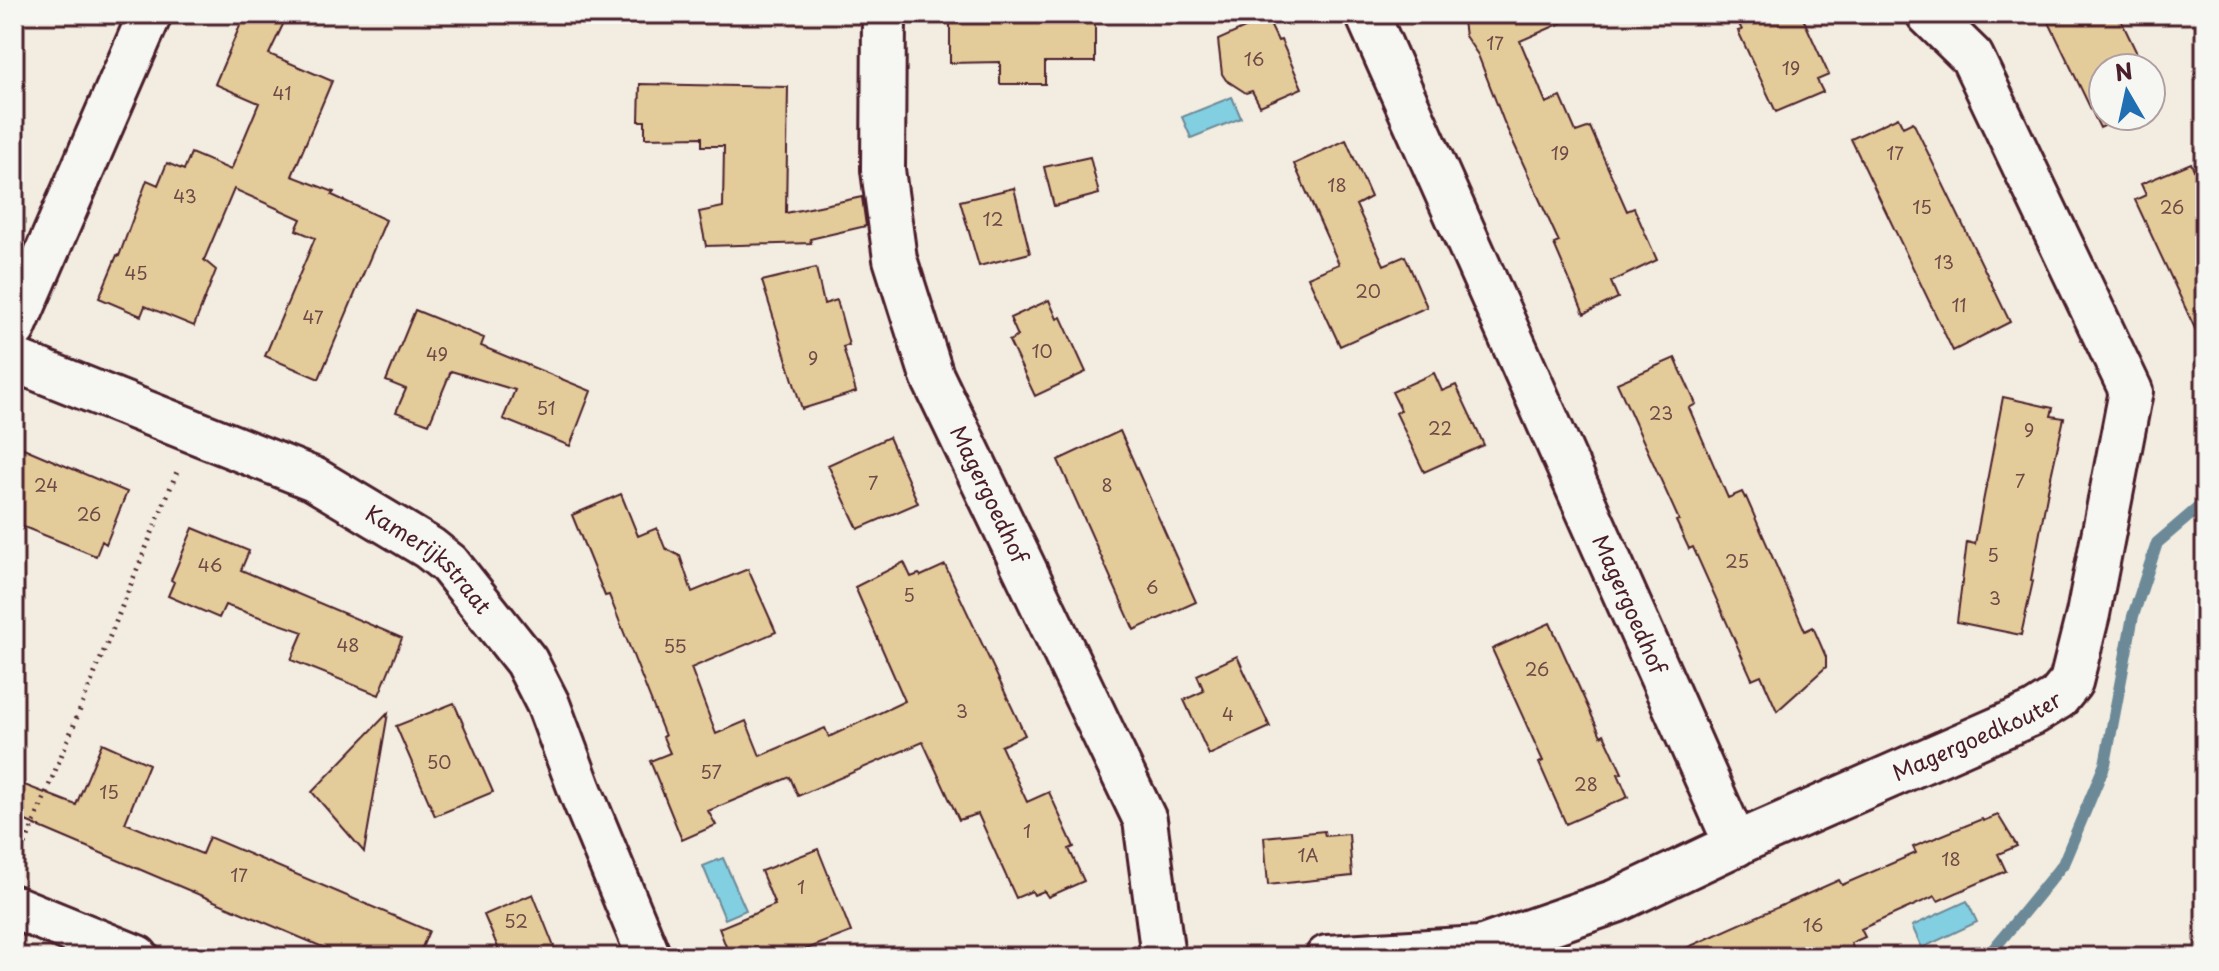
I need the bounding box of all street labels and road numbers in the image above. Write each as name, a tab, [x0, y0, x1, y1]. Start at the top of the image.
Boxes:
street label: Magergoedhof	[943, 419, 1038, 570]
street label: Kamerijkstraat	[360, 496, 501, 621]
street label: Magergoedhof	[1585, 529, 1677, 680]
street label: Magergoedkouter	[1887, 681, 2068, 788]

